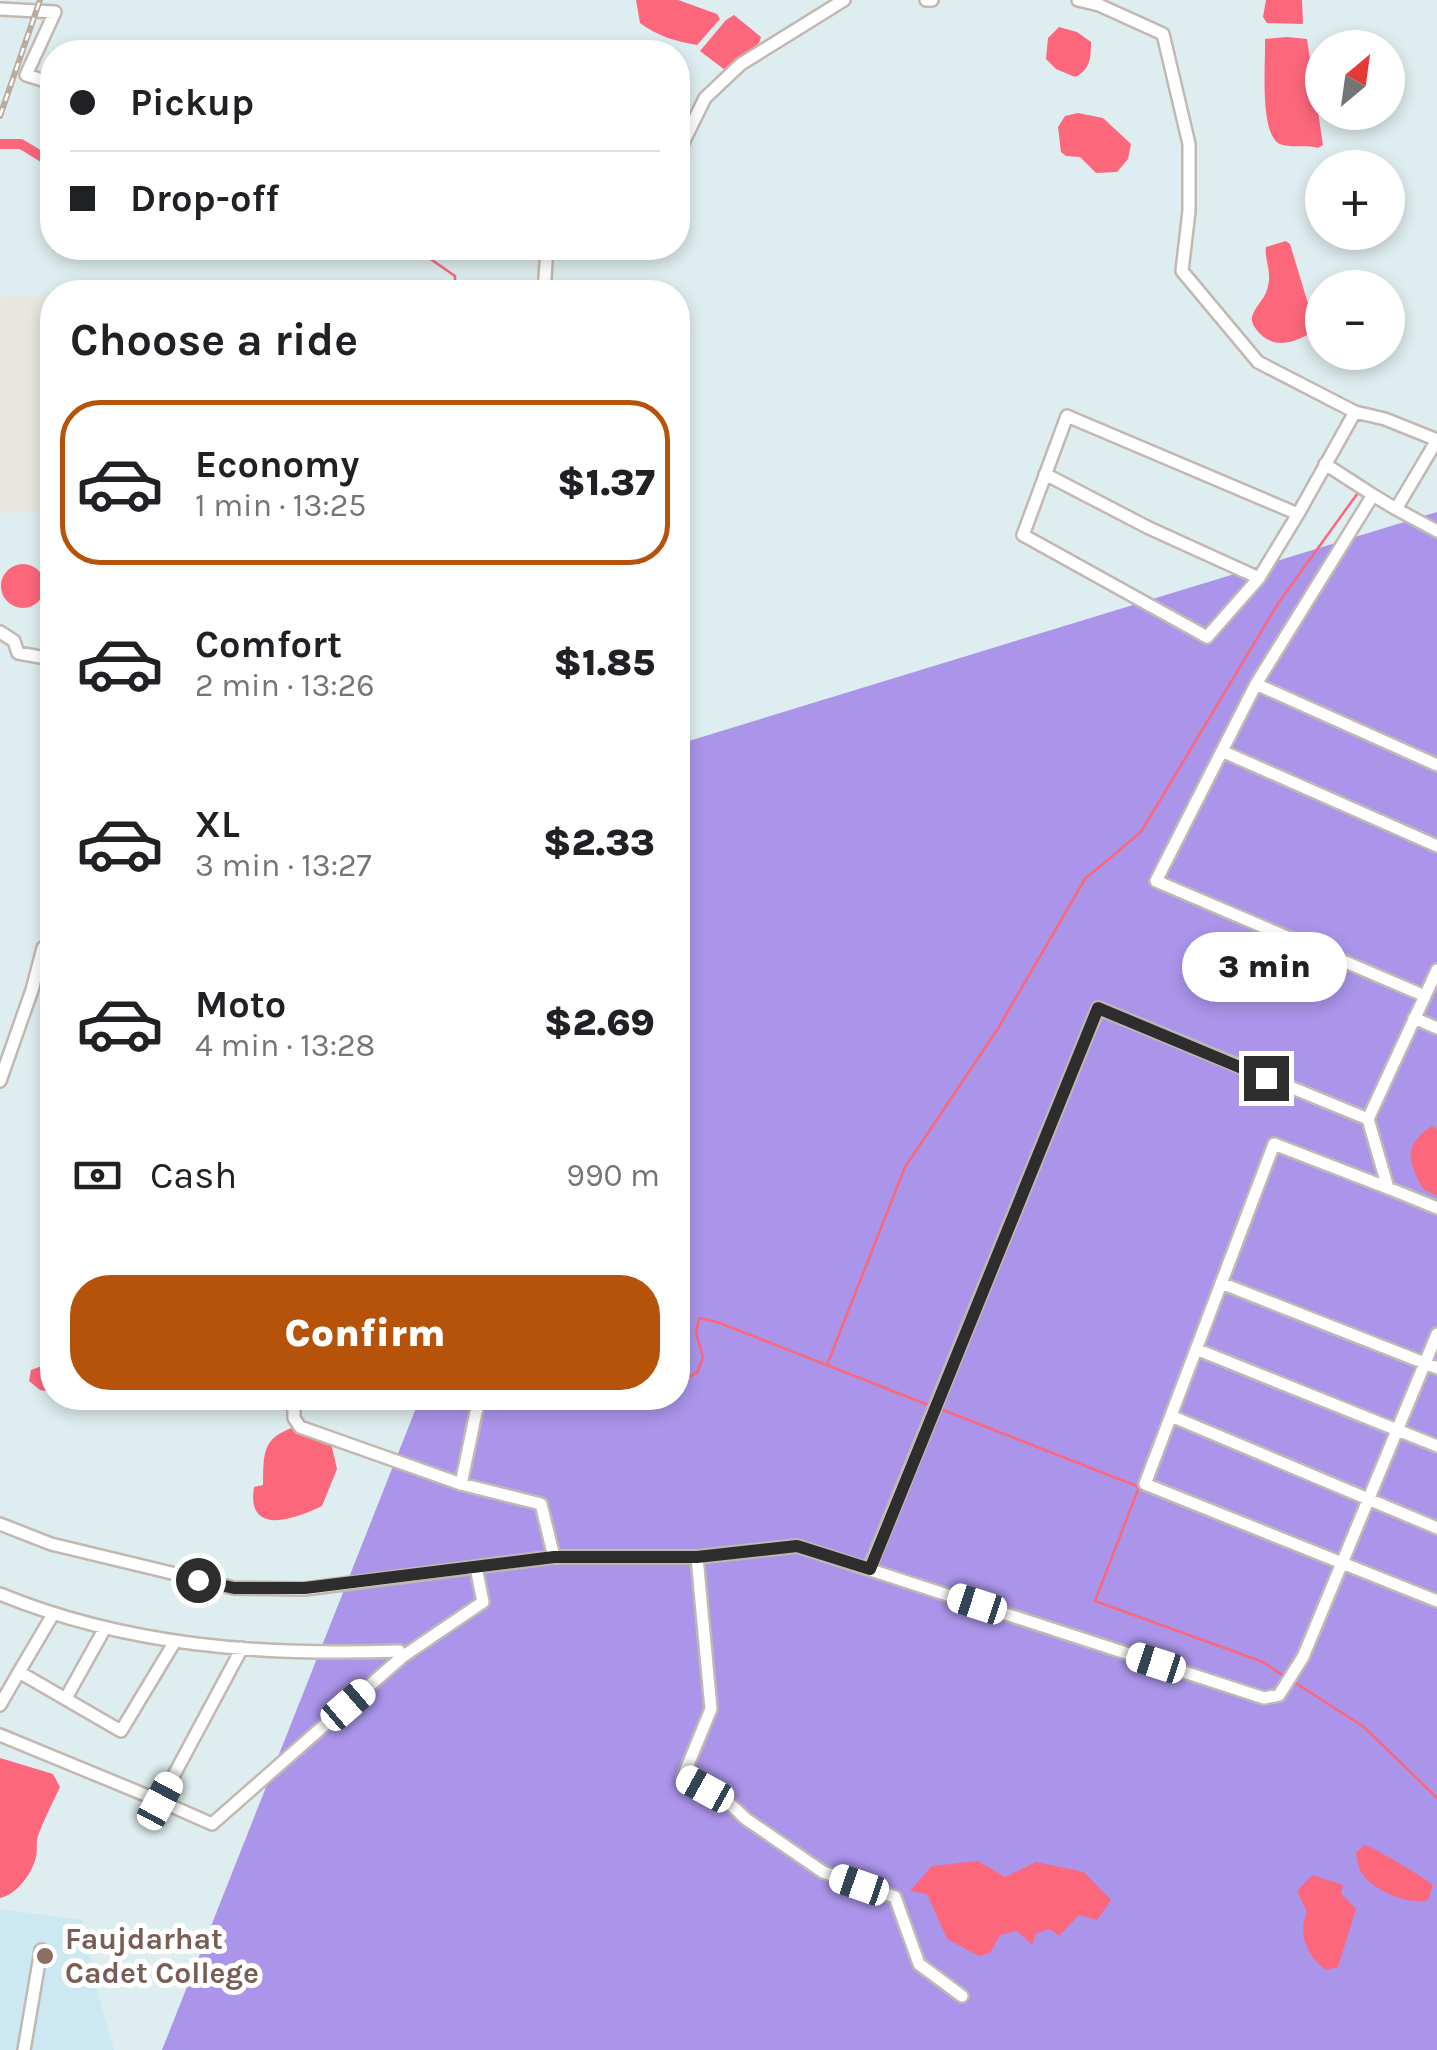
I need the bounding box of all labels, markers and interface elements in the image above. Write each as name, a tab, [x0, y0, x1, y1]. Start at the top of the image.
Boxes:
north arrow	[1305, 30, 1405, 130]
map controls	[1305, 30, 1405, 370]
text: Pickup	[130, 80, 254, 125]
button: +	[1305, 150, 1405, 250]
text: Drop-off	[130, 176, 279, 221]
button: −	[1305, 270, 1405, 370]
text: Choose a ride	[70, 314, 358, 366]
icon: car	[75, 438, 165, 528]
text: Economy	[195, 442, 359, 487]
text: $1.37	[557, 460, 655, 505]
text: 1 min · 13:25	[195, 487, 366, 524]
icon: car	[75, 618, 165, 708]
text: Comfort	[195, 622, 342, 667]
text: $1.85	[554, 640, 655, 685]
text: 2 min · 13:26	[195, 667, 375, 704]
icon: car	[75, 798, 165, 888]
text: XL	[195, 802, 240, 847]
text: $2.33	[543, 820, 655, 865]
text: 3 min · 13:27	[195, 847, 372, 884]
callout: 3 min	[1184, 933, 1348, 1003]
text: 3 min	[1218, 948, 1311, 985]
icon: car	[75, 978, 165, 1068]
text: Moto	[195, 982, 286, 1027]
text: $2.69	[544, 1000, 655, 1045]
text: 4 min · 13:28	[195, 1027, 375, 1064]
route end	[1244, 1056, 1289, 1101]
icon: cash	[70, 1148, 125, 1203]
text: Cash	[150, 1153, 237, 1198]
text: 990 m	[566, 1157, 660, 1194]
button: Confirm	[70, 1275, 660, 1390]
route start	[176, 1558, 221, 1603]
car	[944, 1580, 1010, 1628]
car	[1123, 1639, 1189, 1687]
car	[316, 1674, 380, 1736]
car	[671, 1761, 739, 1817]
car	[133, 1767, 187, 1835]
car	[826, 1861, 892, 1909]
place label: Faujdarhat Cadet College	[65, 1921, 259, 1991]
marker: Faujdarhat Cadet College	[34, 1945, 56, 1967]

